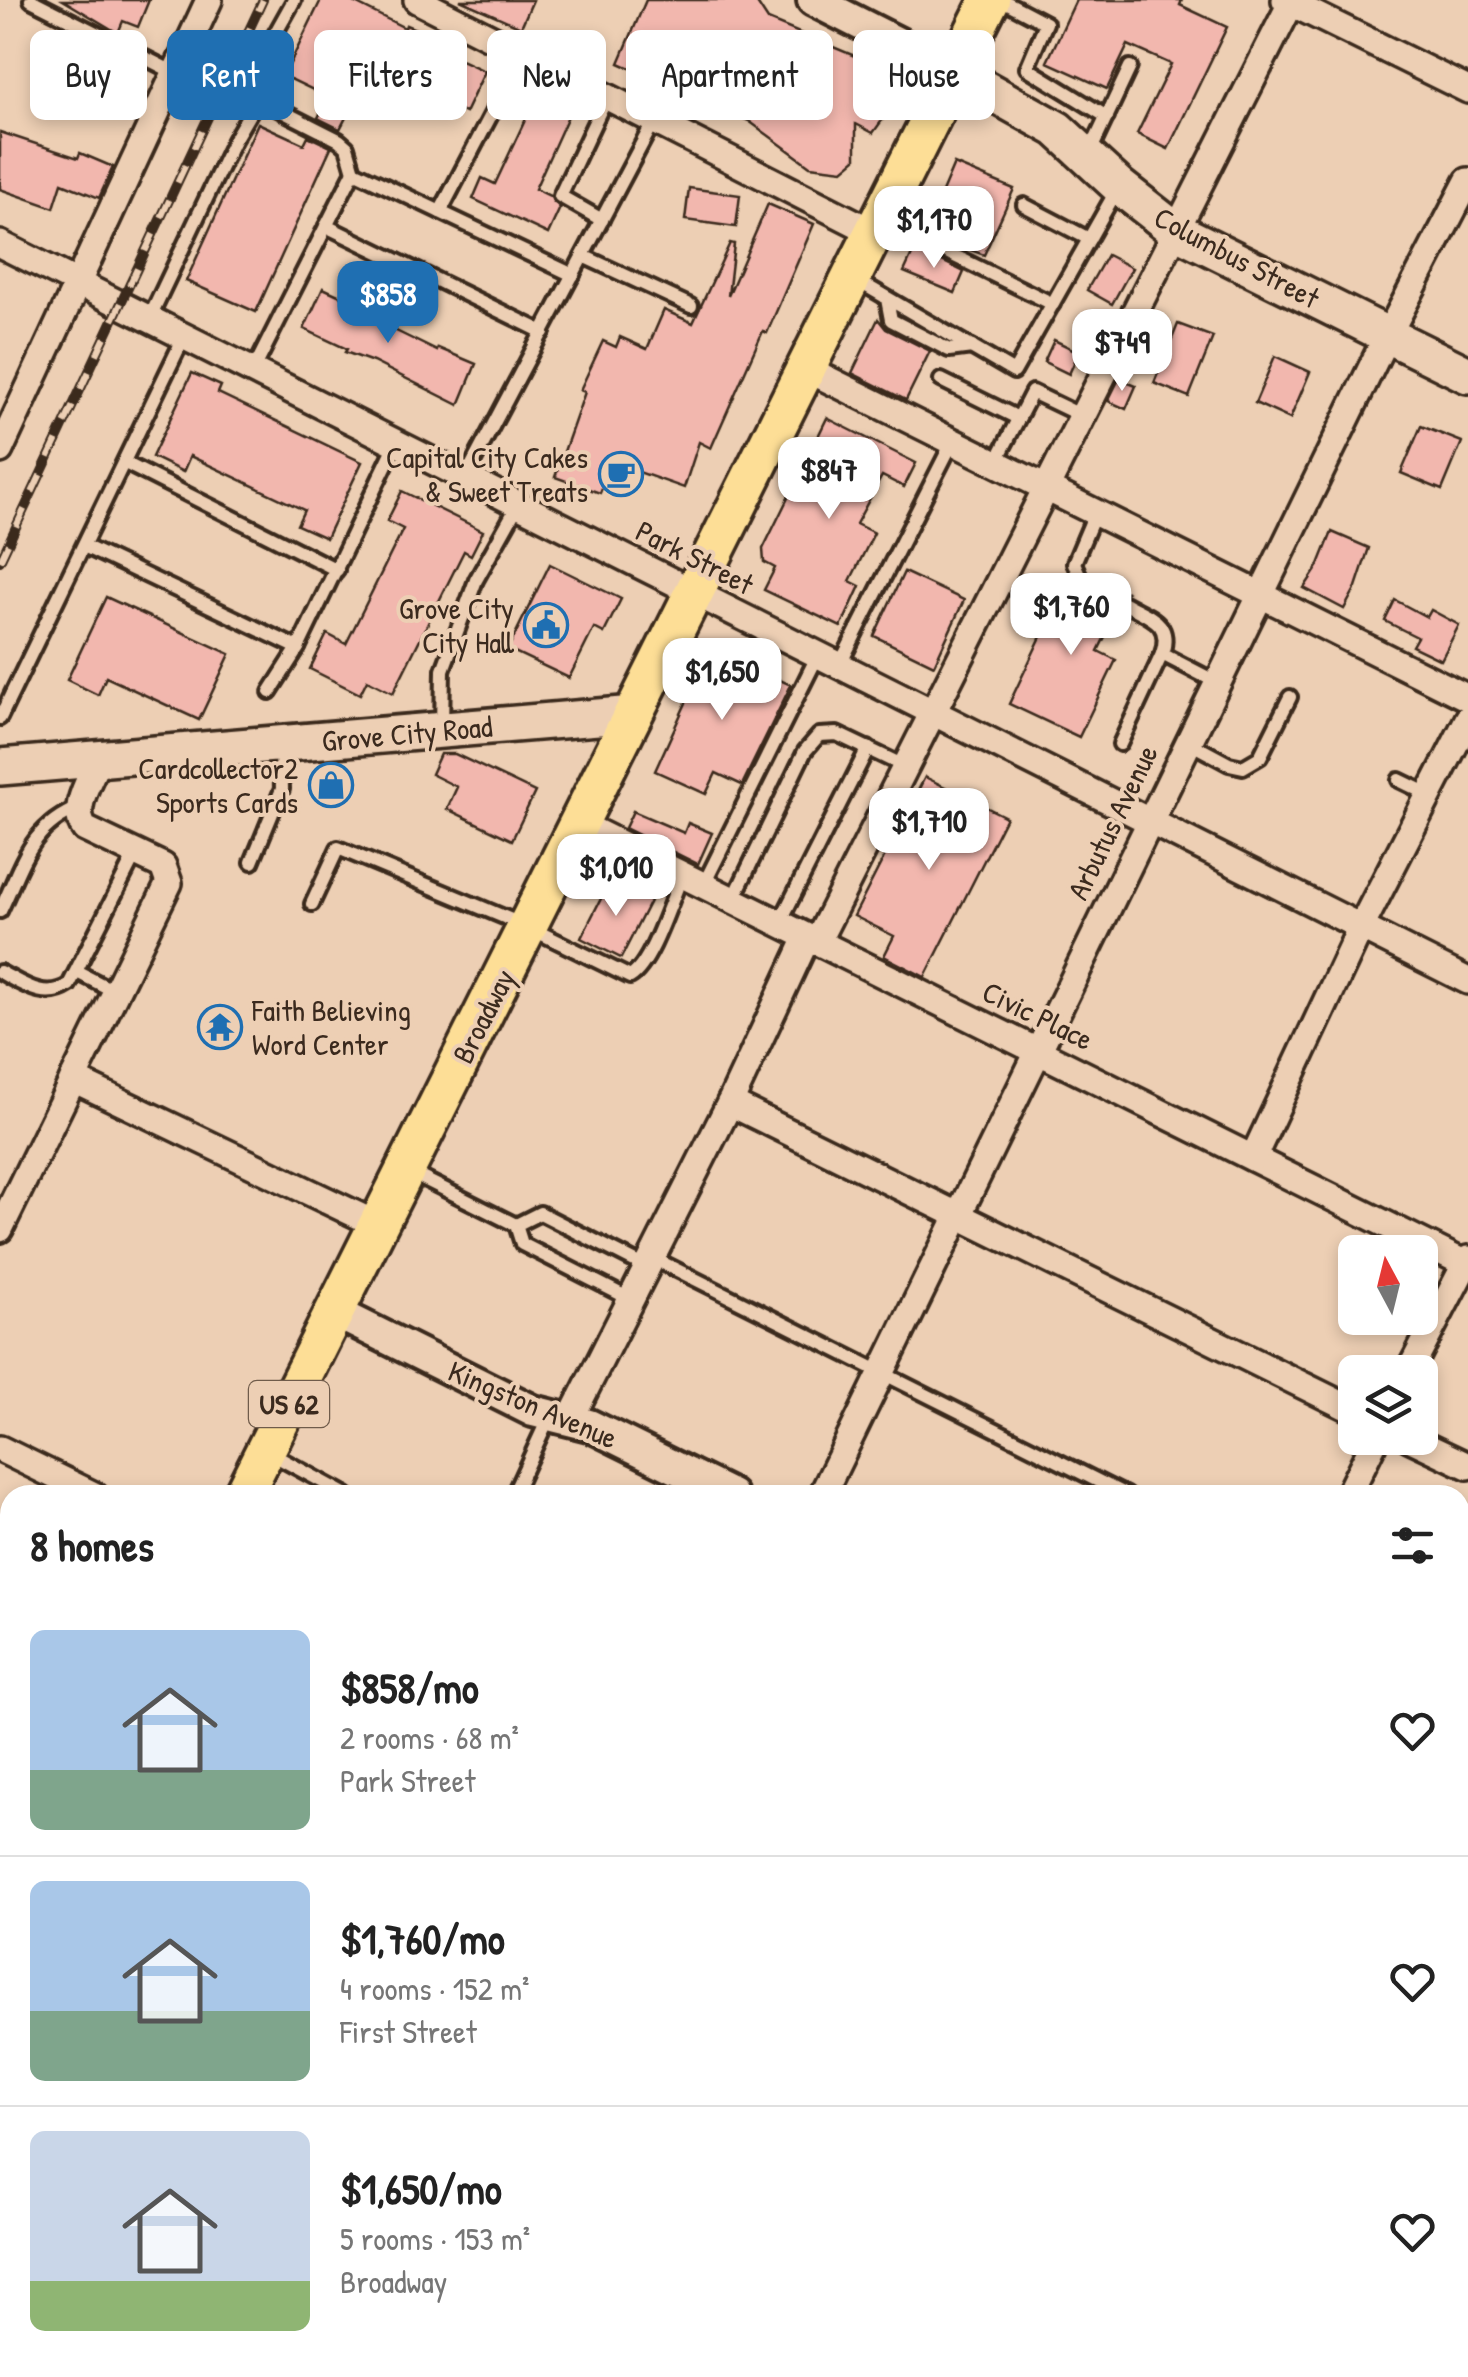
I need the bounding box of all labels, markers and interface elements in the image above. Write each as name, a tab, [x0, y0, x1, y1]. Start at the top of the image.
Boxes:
chip: Buy	[30, 30, 147, 120]
chip: Rent	[167, 30, 294, 120]
chip: Filters	[314, 30, 467, 120]
chip: New	[487, 30, 606, 120]
chip: Apartment	[626, 30, 833, 120]
chip: House	[853, 30, 995, 120]
pin: $1,170	[853, 186, 1015, 271]
text: $1,170	[896, 197, 972, 240]
street label: Columbus Street	[1147, 197, 1327, 318]
pin: $858	[329, 261, 447, 346]
text: $858	[359, 272, 417, 315]
pin: $749	[1063, 309, 1181, 394]
text: $749	[1094, 320, 1150, 363]
place label: Capital City Cakes & Sweet Treats	[386, 437, 588, 511]
pin: $847	[770, 437, 888, 522]
text: $847	[800, 448, 858, 491]
cafe icon: Capital City Cakes & Sweet Treats	[598, 451, 644, 497]
street label: Park Street	[629, 510, 761, 604]
pin: $1,760	[990, 573, 1152, 658]
text: $1,760	[1032, 584, 1110, 627]
place label: Grove City City Hall	[399, 588, 515, 662]
public building icon: Grove City City Hall	[523, 602, 569, 648]
pin: $1,650	[641, 638, 803, 723]
text: $1,650	[685, 649, 759, 692]
street label: Grove City Road	[320, 706, 494, 760]
street label: Arbutus Avenue	[1057, 738, 1167, 906]
place label: Cardcollector2 Sports Cards	[138, 748, 298, 822]
shop icon: Cardcollector2 Sports Cards	[308, 762, 354, 808]
pin: $1,710	[848, 788, 1010, 873]
text: $1,710	[891, 799, 967, 842]
pin: $1,010	[535, 834, 697, 919]
text: $1,010	[579, 845, 653, 888]
street label: Broadway	[442, 962, 524, 1070]
street label: Civic Place	[976, 971, 1100, 1059]
place label: Faith Believing Word Center	[251, 990, 411, 1064]
temple icon: Faith Believing Word Center	[197, 1004, 243, 1050]
north arrow	[1338, 1235, 1438, 1335]
map controls	[1338, 1235, 1438, 1455]
street label: Kingston Avenue	[442, 1350, 624, 1458]
button: layers	[1338, 1355, 1438, 1455]
road number: US 62	[249, 1381, 329, 1427]
text: 8 homes	[30, 1517, 154, 1574]
icon: filters	[1385, 1518, 1440, 1573]
text: $858/mo	[340, 1659, 479, 1716]
icon: home	[110, 1670, 230, 1790]
icon: heart	[1385, 1703, 1440, 1758]
text: 2 rooms · 68 m²	[340, 1716, 519, 1759]
text: Park Street	[340, 1759, 475, 1802]
text: $1,760/mo	[340, 1910, 505, 1967]
icon: home	[110, 1921, 230, 2041]
icon: heart	[1385, 1954, 1440, 2009]
text: 4 rooms · 152 m²	[340, 1967, 529, 2010]
text: First Street	[340, 2010, 477, 2053]
text: $1,650/mo	[340, 2160, 502, 2217]
icon: home	[110, 2171, 230, 2291]
icon: heart	[1385, 2204, 1440, 2259]
text: 5 rooms · 153 m²	[340, 2217, 530, 2260]
text: Broadway	[340, 2260, 447, 2303]

